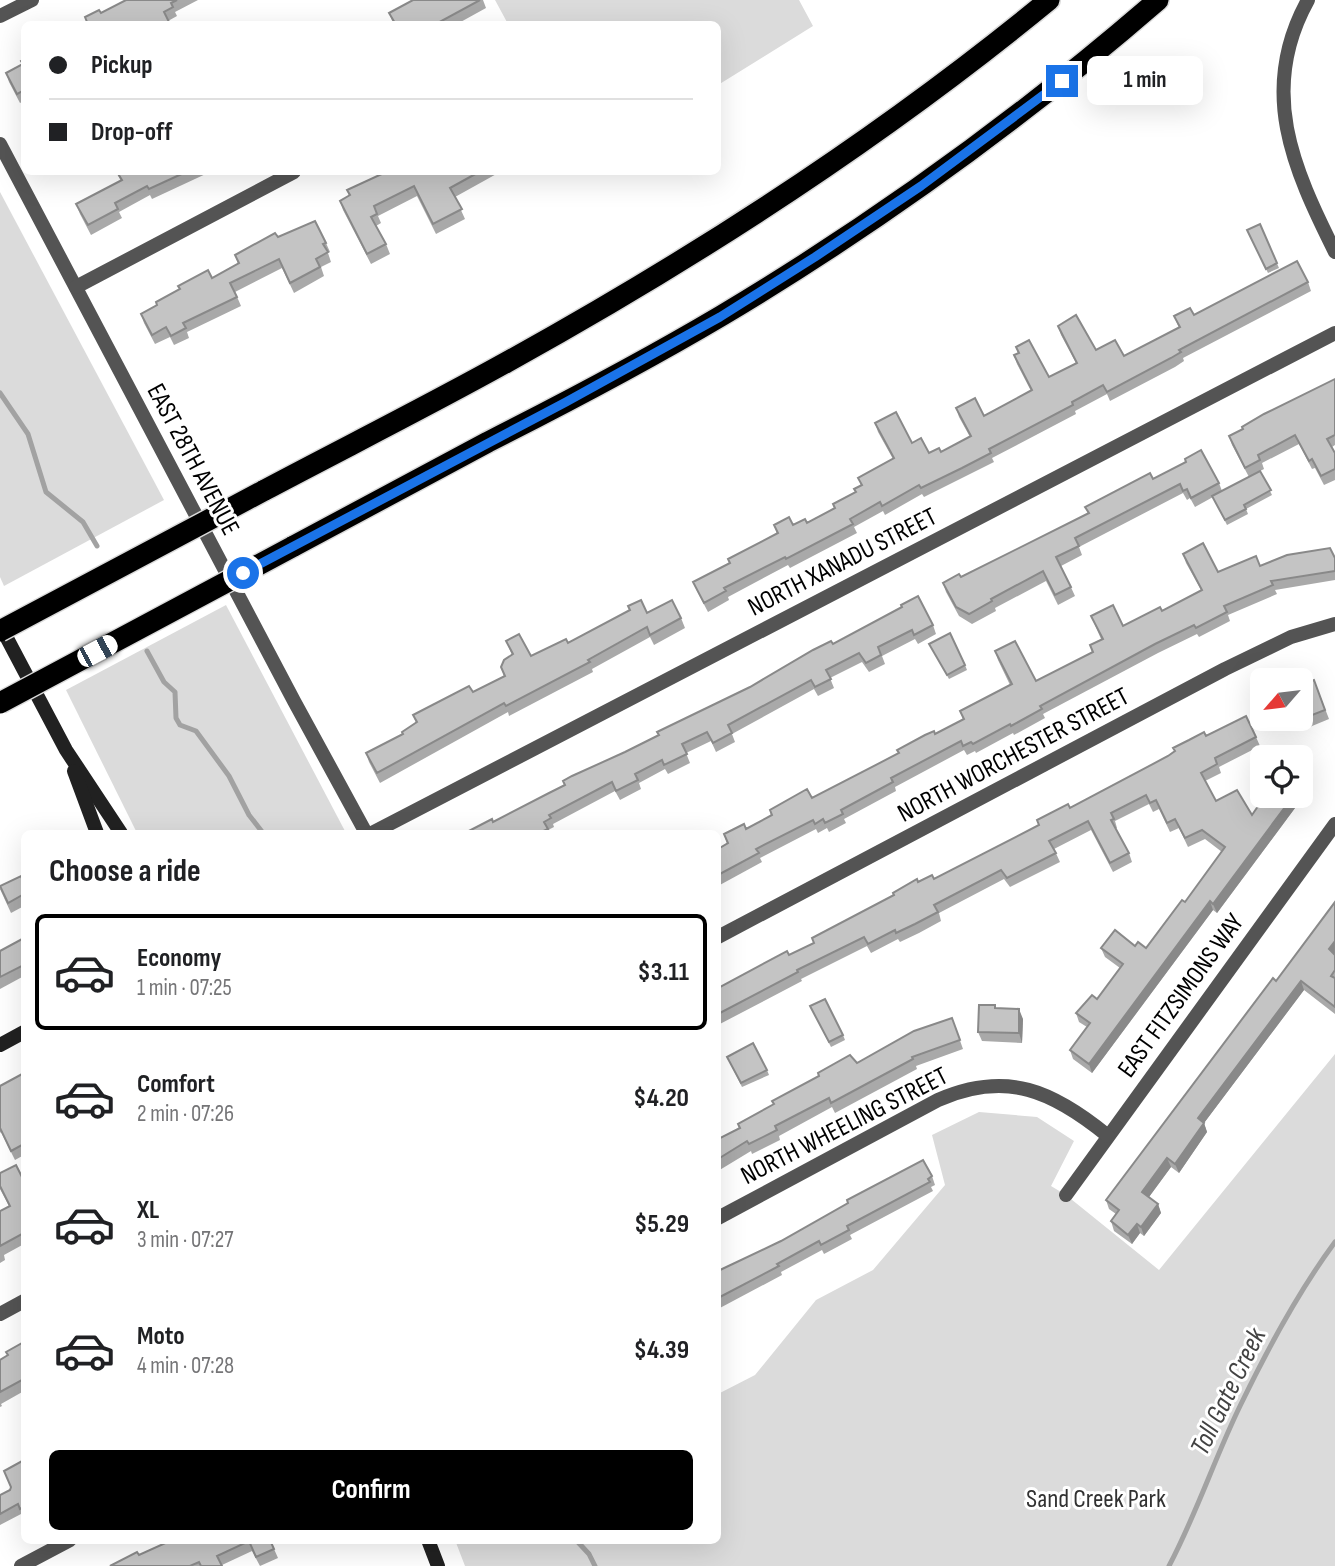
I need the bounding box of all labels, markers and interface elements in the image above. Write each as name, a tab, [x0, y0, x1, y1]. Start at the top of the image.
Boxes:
text: Pickup	[91, 50, 153, 81]
callout: 1 min	[1086, 56, 1202, 106]
route end	[1046, 65, 1078, 97]
text: 1 min	[1124, 66, 1166, 94]
text: Drop-off	[91, 117, 172, 148]
street label: EAST 28TH AVENUE	[140, 379, 246, 541]
street label: NORTH XANADU STREET	[743, 501, 942, 623]
route start	[227, 557, 259, 589]
car	[74, 632, 121, 670]
north arrow	[1250, 668, 1312, 732]
map controls	[1250, 668, 1313, 808]
street label: NORTH WORCHESTER STREET	[893, 681, 1135, 829]
button: locate	[1250, 745, 1313, 808]
text: Choose a ride	[49, 852, 201, 891]
street label: EAST FITZSIMONS WAY	[1112, 908, 1251, 1084]
icon: car	[53, 941, 116, 1004]
text: Economy	[137, 943, 221, 974]
text: $3.11	[638, 957, 689, 988]
text: 1 min · 07:25	[137, 974, 232, 1002]
street label: NORTH WHEELING STREET	[736, 1061, 953, 1192]
icon: car	[53, 1067, 116, 1130]
text: Comfort	[137, 1069, 215, 1100]
text: $4.20	[633, 1083, 689, 1114]
text: 2 min · 07:26	[137, 1100, 234, 1128]
icon: car	[53, 1193, 116, 1256]
text: XL	[137, 1195, 159, 1226]
text: $5.29	[634, 1209, 689, 1240]
text: 3 min · 07:27	[137, 1226, 233, 1254]
icon: car	[53, 1319, 116, 1382]
text: Moto	[137, 1321, 185, 1352]
water label: Toll Gate Creek	[1184, 1322, 1274, 1460]
text: $4.39	[634, 1335, 689, 1366]
text: 4 min · 07:28	[137, 1352, 234, 1380]
button: Confirm	[49, 1450, 693, 1530]
park label: Sand Creek Park	[1026, 1484, 1166, 1515]

